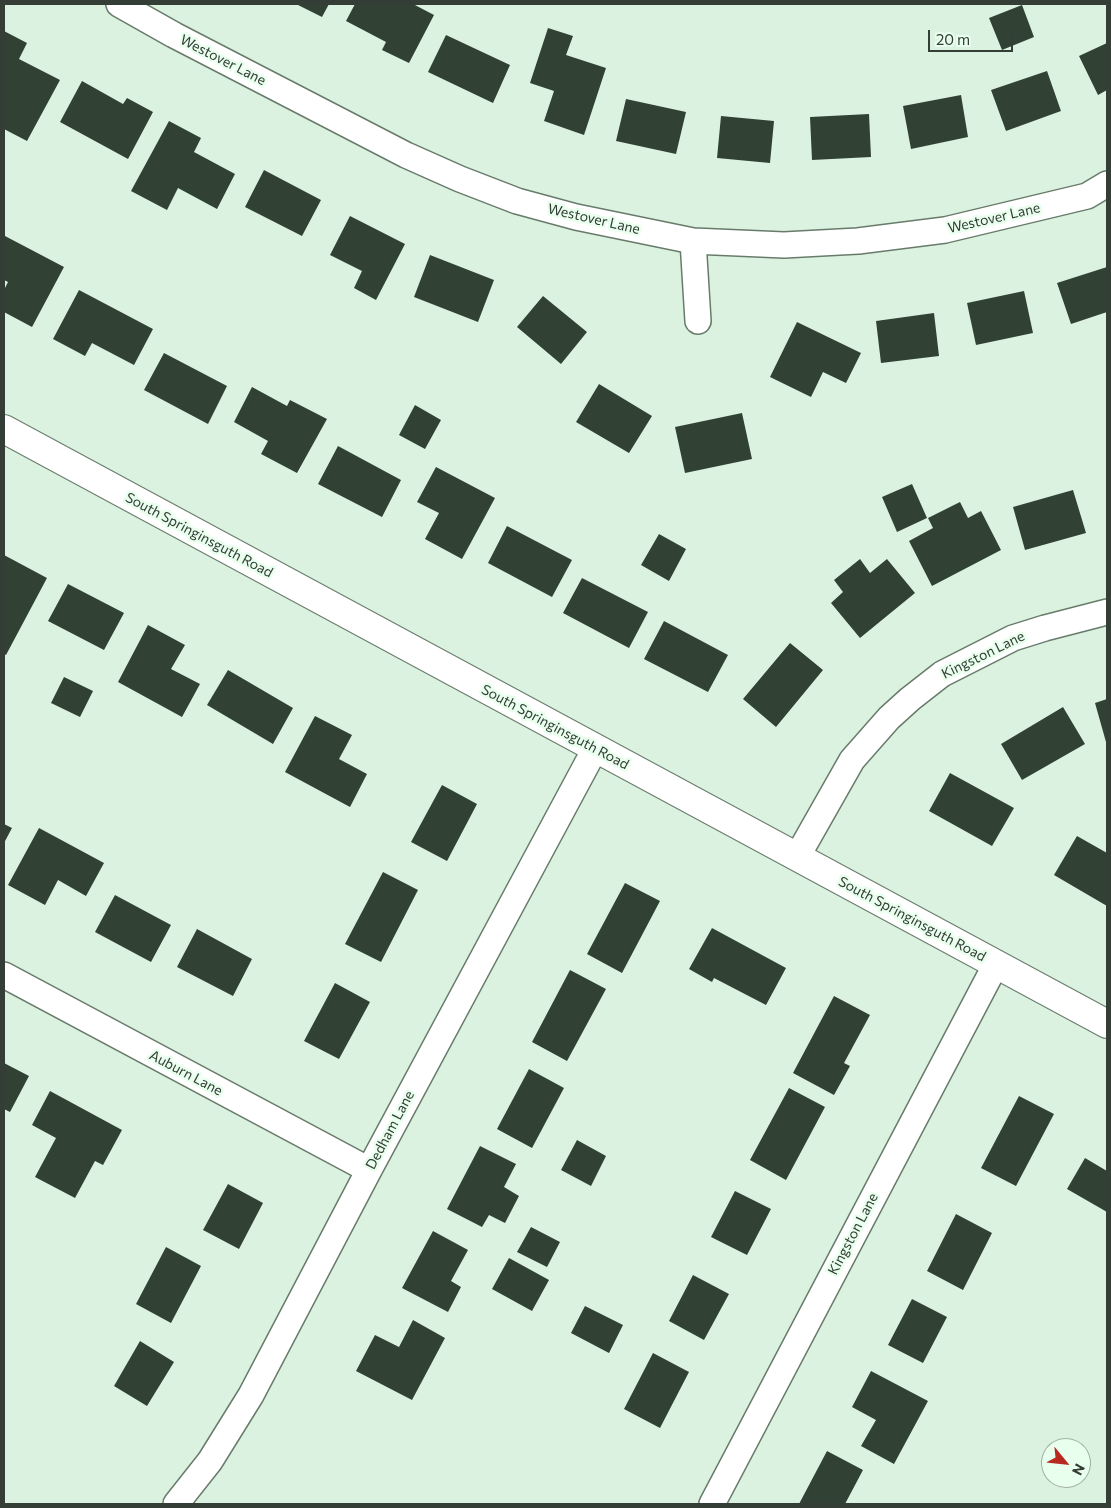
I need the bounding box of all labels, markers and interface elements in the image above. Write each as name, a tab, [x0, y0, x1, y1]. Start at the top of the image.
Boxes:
scale bar	[931, 20, 1016, 52]
text: 20 m	[936, 30, 970, 48]
street label: Westover Lane	[177, 31, 269, 89]
street label: Westover Lane	[946, 199, 1042, 237]
street label: Westover Lane	[546, 200, 642, 238]
street label: South Springinsguth Road	[122, 489, 276, 581]
street label: Kingston Lane	[939, 628, 1027, 682]
street label: South Springinsguth Road	[478, 681, 632, 773]
street label: South Springinsguth Road	[835, 873, 989, 965]
street label: Auburn Lane	[147, 1047, 225, 1099]
street label: Dedham Lane	[362, 1088, 418, 1172]
street label: Kingston Lane	[824, 1190, 882, 1278]
north arrow	[1041, 1438, 1091, 1488]
text: N	[1069, 1461, 1089, 1478]

